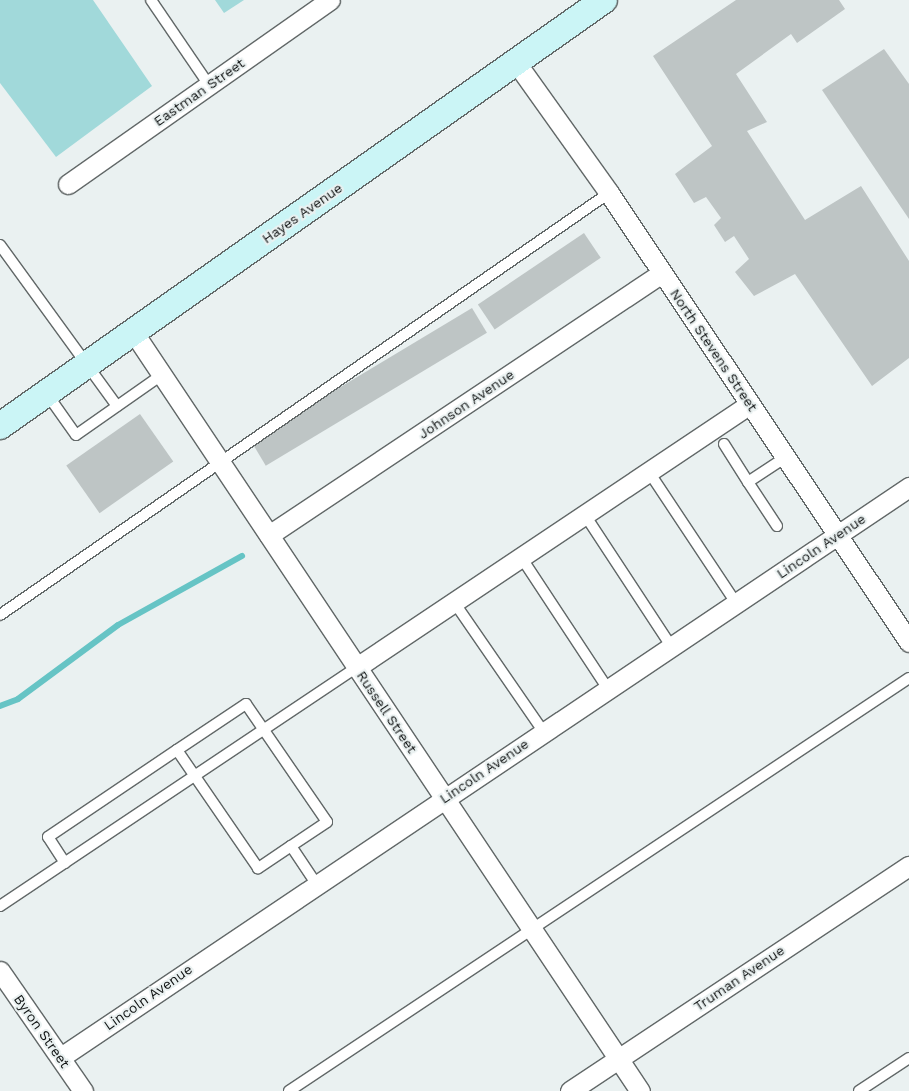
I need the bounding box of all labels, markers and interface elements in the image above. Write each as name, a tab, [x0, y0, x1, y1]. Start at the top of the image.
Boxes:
street label: Eastman Street	[150, 54, 248, 130]
street label: Hayes Avenue	[258, 179, 346, 247]
street label: North Stevens Street	[667, 286, 761, 414]
street label: Johnson Avenue	[415, 366, 517, 442]
street label: Lincoln Avenue	[773, 510, 869, 582]
street label: Russell Street	[353, 667, 421, 757]
street label: Lincoln Avenue	[436, 735, 532, 807]
street label: Truman Avenue	[690, 941, 788, 1015]
street label: Lincoln Avenue	[100, 960, 196, 1034]
street label: Byron Street	[11, 991, 73, 1071]

